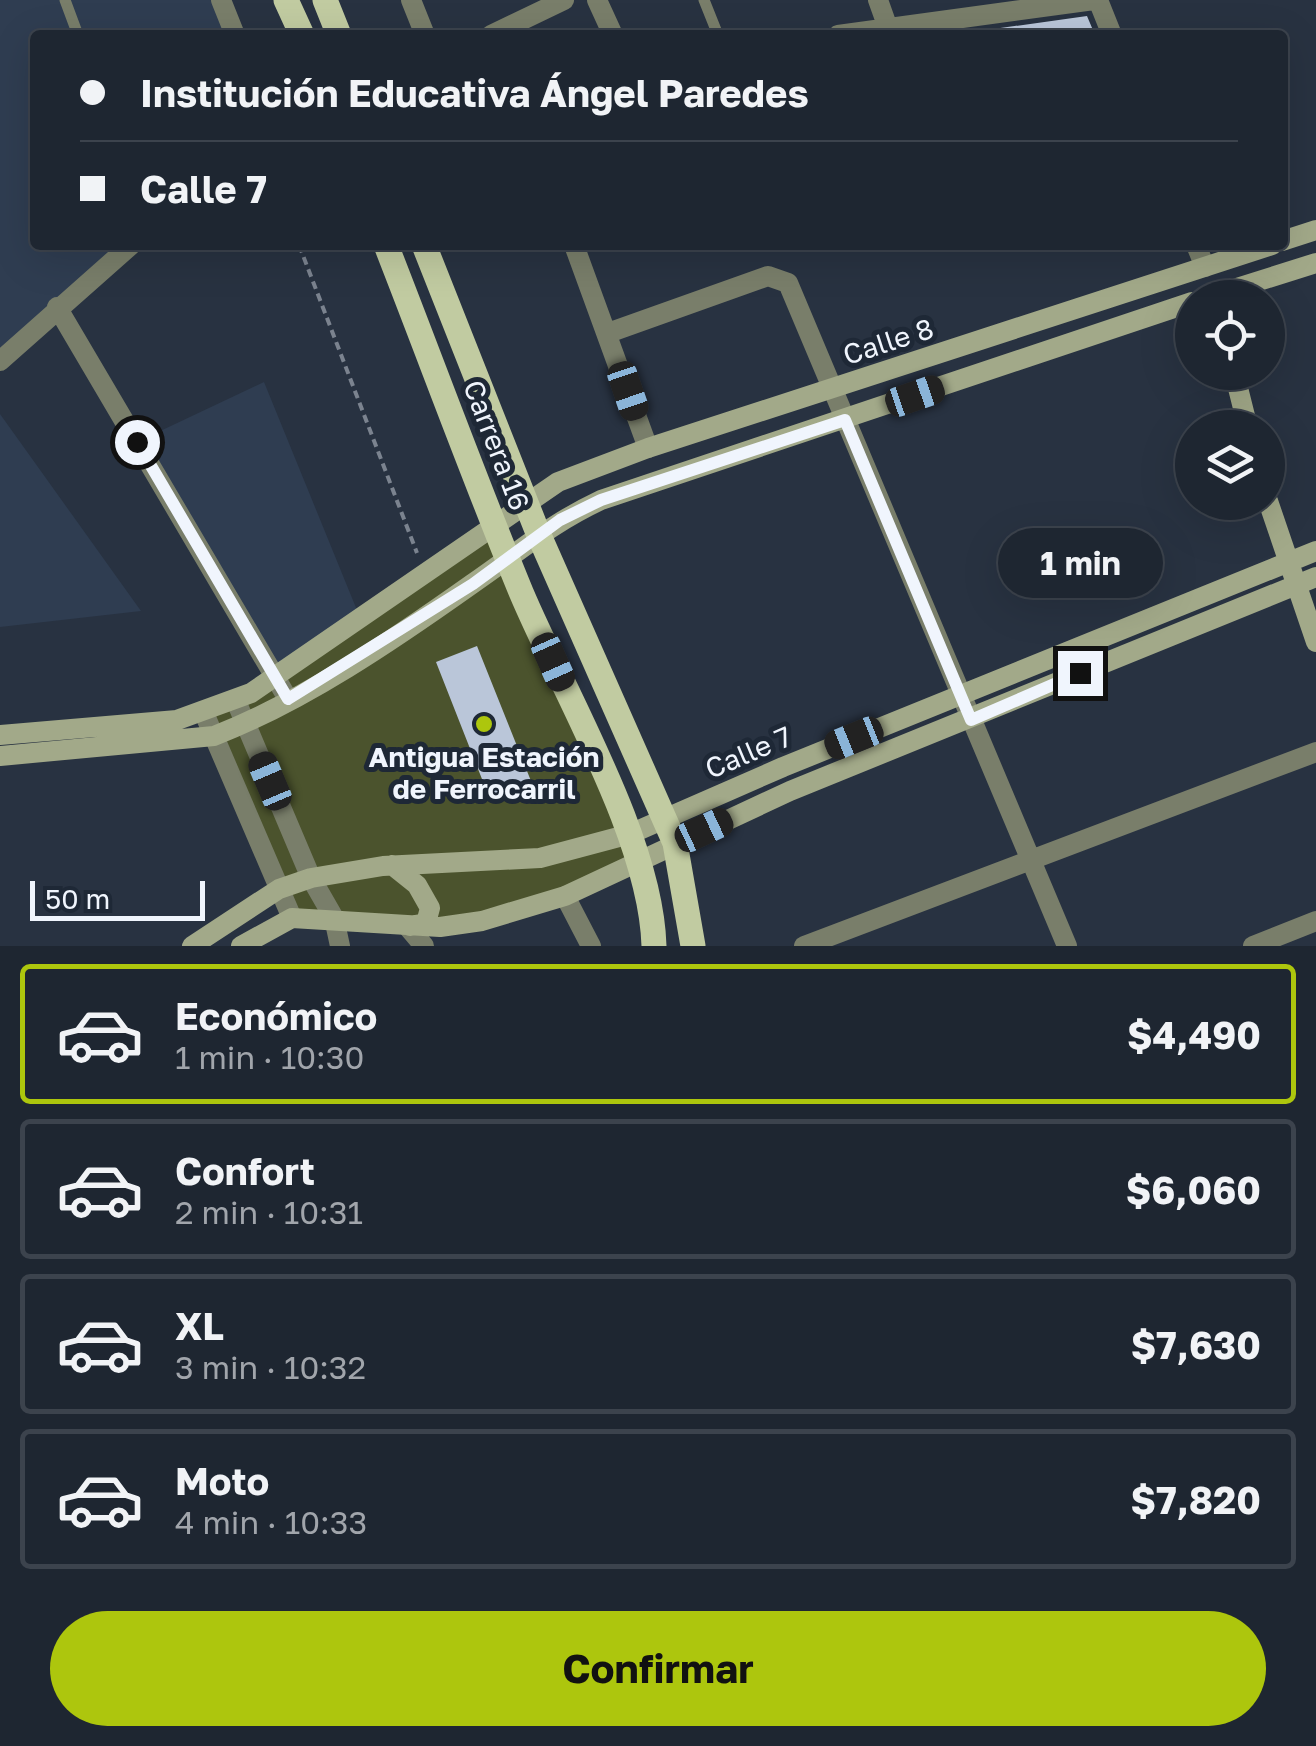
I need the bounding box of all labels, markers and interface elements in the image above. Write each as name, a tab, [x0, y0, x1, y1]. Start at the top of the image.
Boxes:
text: Institución Educativa Ángel Paredes	[140, 70, 809, 115]
text: Calle 7	[140, 166, 267, 211]
map controls	[1175, 280, 1285, 520]
button: locate	[1175, 280, 1285, 390]
street label: Calle 8	[839, 311, 937, 371]
car	[604, 358, 652, 424]
car	[882, 372, 948, 420]
street label: Carrera 16	[457, 375, 537, 515]
button: layers	[1175, 410, 1285, 520]
route start	[115, 420, 160, 465]
callout: 1 min	[998, 528, 1162, 598]
text: 1 min	[1040, 544, 1121, 582]
car	[527, 628, 579, 696]
route end	[1058, 651, 1103, 696]
marker: Antigua Estación de Ferrocarril	[473, 713, 495, 735]
car	[821, 713, 887, 763]
street label: Calle 7	[700, 719, 796, 785]
place label: Antigua Estación de Ferrocarril	[369, 740, 599, 805]
car	[244, 748, 296, 814]
car	[670, 804, 738, 856]
scale bar	[30, 876, 205, 920]
text: 50 m	[45, 882, 110, 915]
icon: car	[55, 989, 145, 1079]
text: Económico	[175, 993, 377, 1038]
text: $4,490	[1127, 1012, 1261, 1057]
text: 1 min · 10:30	[175, 1038, 364, 1076]
icon: car	[55, 1144, 145, 1234]
text: Confort	[175, 1148, 315, 1193]
text: $6,060	[1126, 1167, 1261, 1212]
text: 2 min · 10:31	[175, 1193, 363, 1231]
icon: car	[55, 1299, 145, 1389]
text: XL	[175, 1303, 224, 1348]
text: $7,630	[1131, 1322, 1261, 1367]
text: 3 min · 10:32	[175, 1348, 366, 1386]
icon: car	[55, 1454, 145, 1544]
text: Moto	[175, 1458, 269, 1503]
text: $7,820	[1130, 1477, 1261, 1522]
text: 4 min · 10:33	[175, 1503, 367, 1541]
button: Confirmar	[50, 1611, 1266, 1726]

